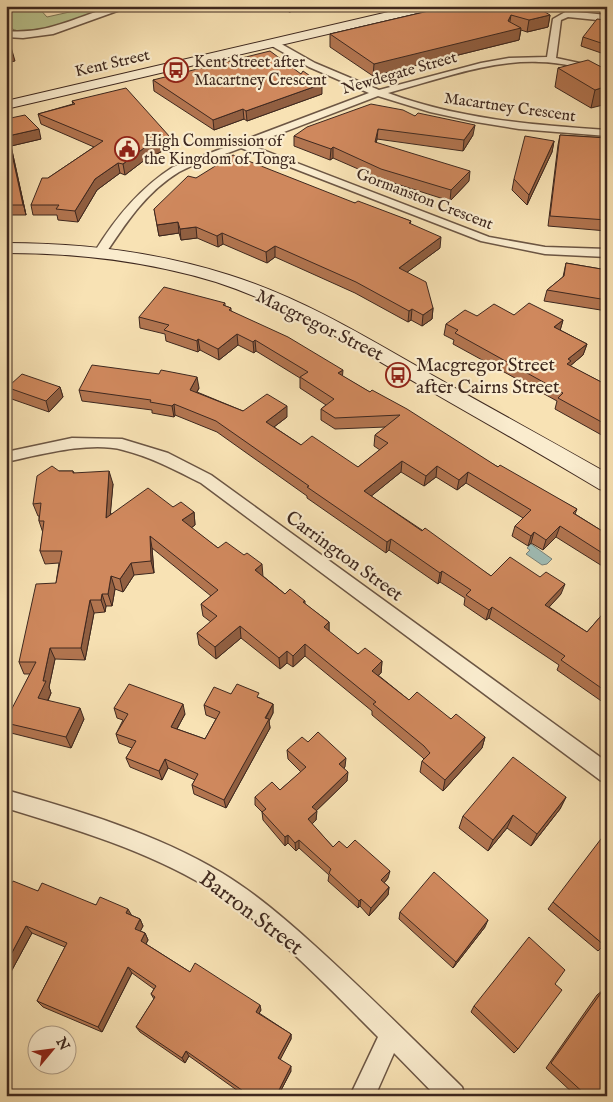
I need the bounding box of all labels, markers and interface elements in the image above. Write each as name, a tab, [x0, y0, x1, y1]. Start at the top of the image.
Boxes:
street label: Kent Street	[73, 46, 152, 82]
street label: Newdegate Street	[340, 48, 460, 100]
place label: Kent Street after Macartney Crescent	[194, 53, 327, 91]
bus stop icon: Kent Street after Macartney Crescent	[163, 57, 189, 83]
street label: Macartney Crescent	[443, 89, 577, 127]
place label: High Commission of the Kingdom of Tonga	[144, 132, 296, 170]
public building icon: High Commission of the Kingdom of Tonga	[114, 136, 140, 162]
street label: Gormanston Crescent	[353, 165, 496, 235]
street label: Macgregor Street	[251, 285, 387, 367]
place label: Macgregor Street after Cairns Street	[416, 354, 560, 400]
bus stop icon: Macgregor Street after Cairns Street	[385, 362, 411, 388]
street label: Carrington Street	[280, 506, 408, 608]
street label: Barron Street	[193, 865, 309, 962]
north arrow	[28, 1024, 78, 1074]
text: N	[51, 1034, 73, 1054]

